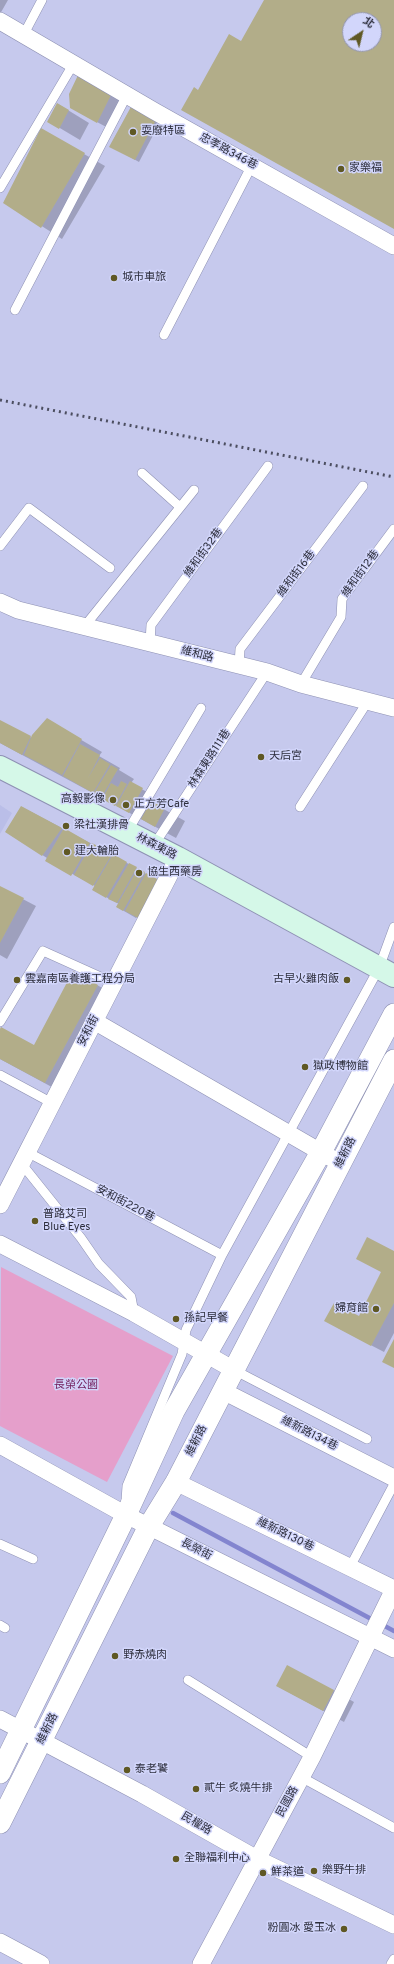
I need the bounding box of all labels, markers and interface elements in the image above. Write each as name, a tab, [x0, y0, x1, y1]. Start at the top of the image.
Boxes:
north arrow	[342, 12, 382, 52]
text: 北	[360, 14, 377, 32]
place label: 耍廢特區	[141, 125, 185, 139]
marker: 耍廢特區	[128, 127, 138, 137]
street label: 忠孝路346巷	[197, 131, 259, 173]
place label: 家樂福	[349, 162, 382, 176]
marker: 家樂福	[336, 164, 346, 174]
place label: 城市車旅	[122, 271, 166, 285]
marker: 城市車旅	[109, 273, 119, 283]
street label: 維和街32巷	[182, 526, 226, 580]
street label: 維和街16巷	[275, 548, 319, 600]
street label: 維和街12巷	[340, 548, 382, 600]
street label: 維和路	[179, 645, 215, 665]
street label: 林森東路111巷	[186, 727, 234, 791]
place label: 天后宮	[269, 750, 302, 764]
marker: 天后宮	[256, 752, 266, 762]
place label: 高毅影像	[61, 793, 105, 807]
marker: 高毅影像	[108, 795, 118, 805]
place label: 正方芳Cafe	[134, 798, 189, 812]
marker: 正方芳Cafe	[121, 800, 131, 810]
place label: 梁社漢排骨	[74, 819, 129, 833]
marker: 梁社漢排骨	[61, 821, 71, 831]
street label: 林森東路	[133, 831, 179, 863]
place label: 建大輪胎	[75, 845, 119, 859]
marker: 建大輪胎	[62, 847, 72, 857]
place label: 協生西藥房	[147, 866, 202, 880]
marker: 協生西藥房	[134, 868, 144, 878]
place label: 雲嘉南區養護工程分局	[25, 973, 135, 987]
place label: 古早火雞肉飯	[273, 973, 339, 987]
marker: 雲嘉南區養護工程分局	[12, 975, 22, 985]
marker: 古早火雞肉飯	[342, 975, 352, 985]
street label: 安和街	[76, 1013, 102, 1049]
place label: 獄政博物館	[313, 1060, 368, 1074]
marker: 獄政博物館	[300, 1062, 310, 1072]
street label: 維新路	[333, 1135, 359, 1171]
street label: 安和街220巷	[93, 1183, 157, 1225]
place label: 普路艾司 Blue Eyes	[43, 1208, 90, 1234]
marker: 普路艾司 Blue Eyes	[30, 1216, 40, 1226]
place label: 婦育館	[335, 1302, 368, 1316]
marker: 婦育館	[371, 1304, 381, 1314]
place label: 孫記早餐	[184, 1312, 228, 1326]
marker: 孫記早餐	[171, 1314, 181, 1324]
park label: 長榮公園	[54, 1379, 98, 1393]
street label: 維新路134巷	[279, 1414, 339, 1454]
street label: 維新路	[184, 1423, 210, 1459]
street label: 維新路130巷	[254, 1516, 316, 1554]
street label: 長榮街	[178, 1537, 214, 1563]
place label: 野赤燒肉	[123, 1649, 167, 1663]
marker: 野赤燒肉	[110, 1651, 120, 1661]
street label: 維新路	[35, 1711, 61, 1747]
place label: 泰老饕	[135, 1763, 168, 1777]
marker: 泰老饕	[122, 1765, 132, 1775]
place label: 貳牛 炙燒牛排	[204, 1782, 273, 1796]
marker: 貳牛 炙燒牛排	[191, 1784, 201, 1794]
street label: 民國路	[274, 1784, 302, 1820]
street label: 民權路	[178, 1810, 214, 1838]
place label: 全聯福利中心	[184, 1852, 250, 1866]
marker: 全聯福利中心	[171, 1854, 181, 1864]
place label: 樂野牛排	[322, 1864, 366, 1878]
place label: 鮮茶道	[271, 1866, 304, 1880]
marker: 樂野牛排	[309, 1866, 319, 1876]
marker: 鮮茶道	[258, 1868, 268, 1878]
place label: 粉圓冰 愛玉冰	[267, 1922, 336, 1936]
marker: 粉圓冰 愛玉冰	[339, 1924, 349, 1934]

